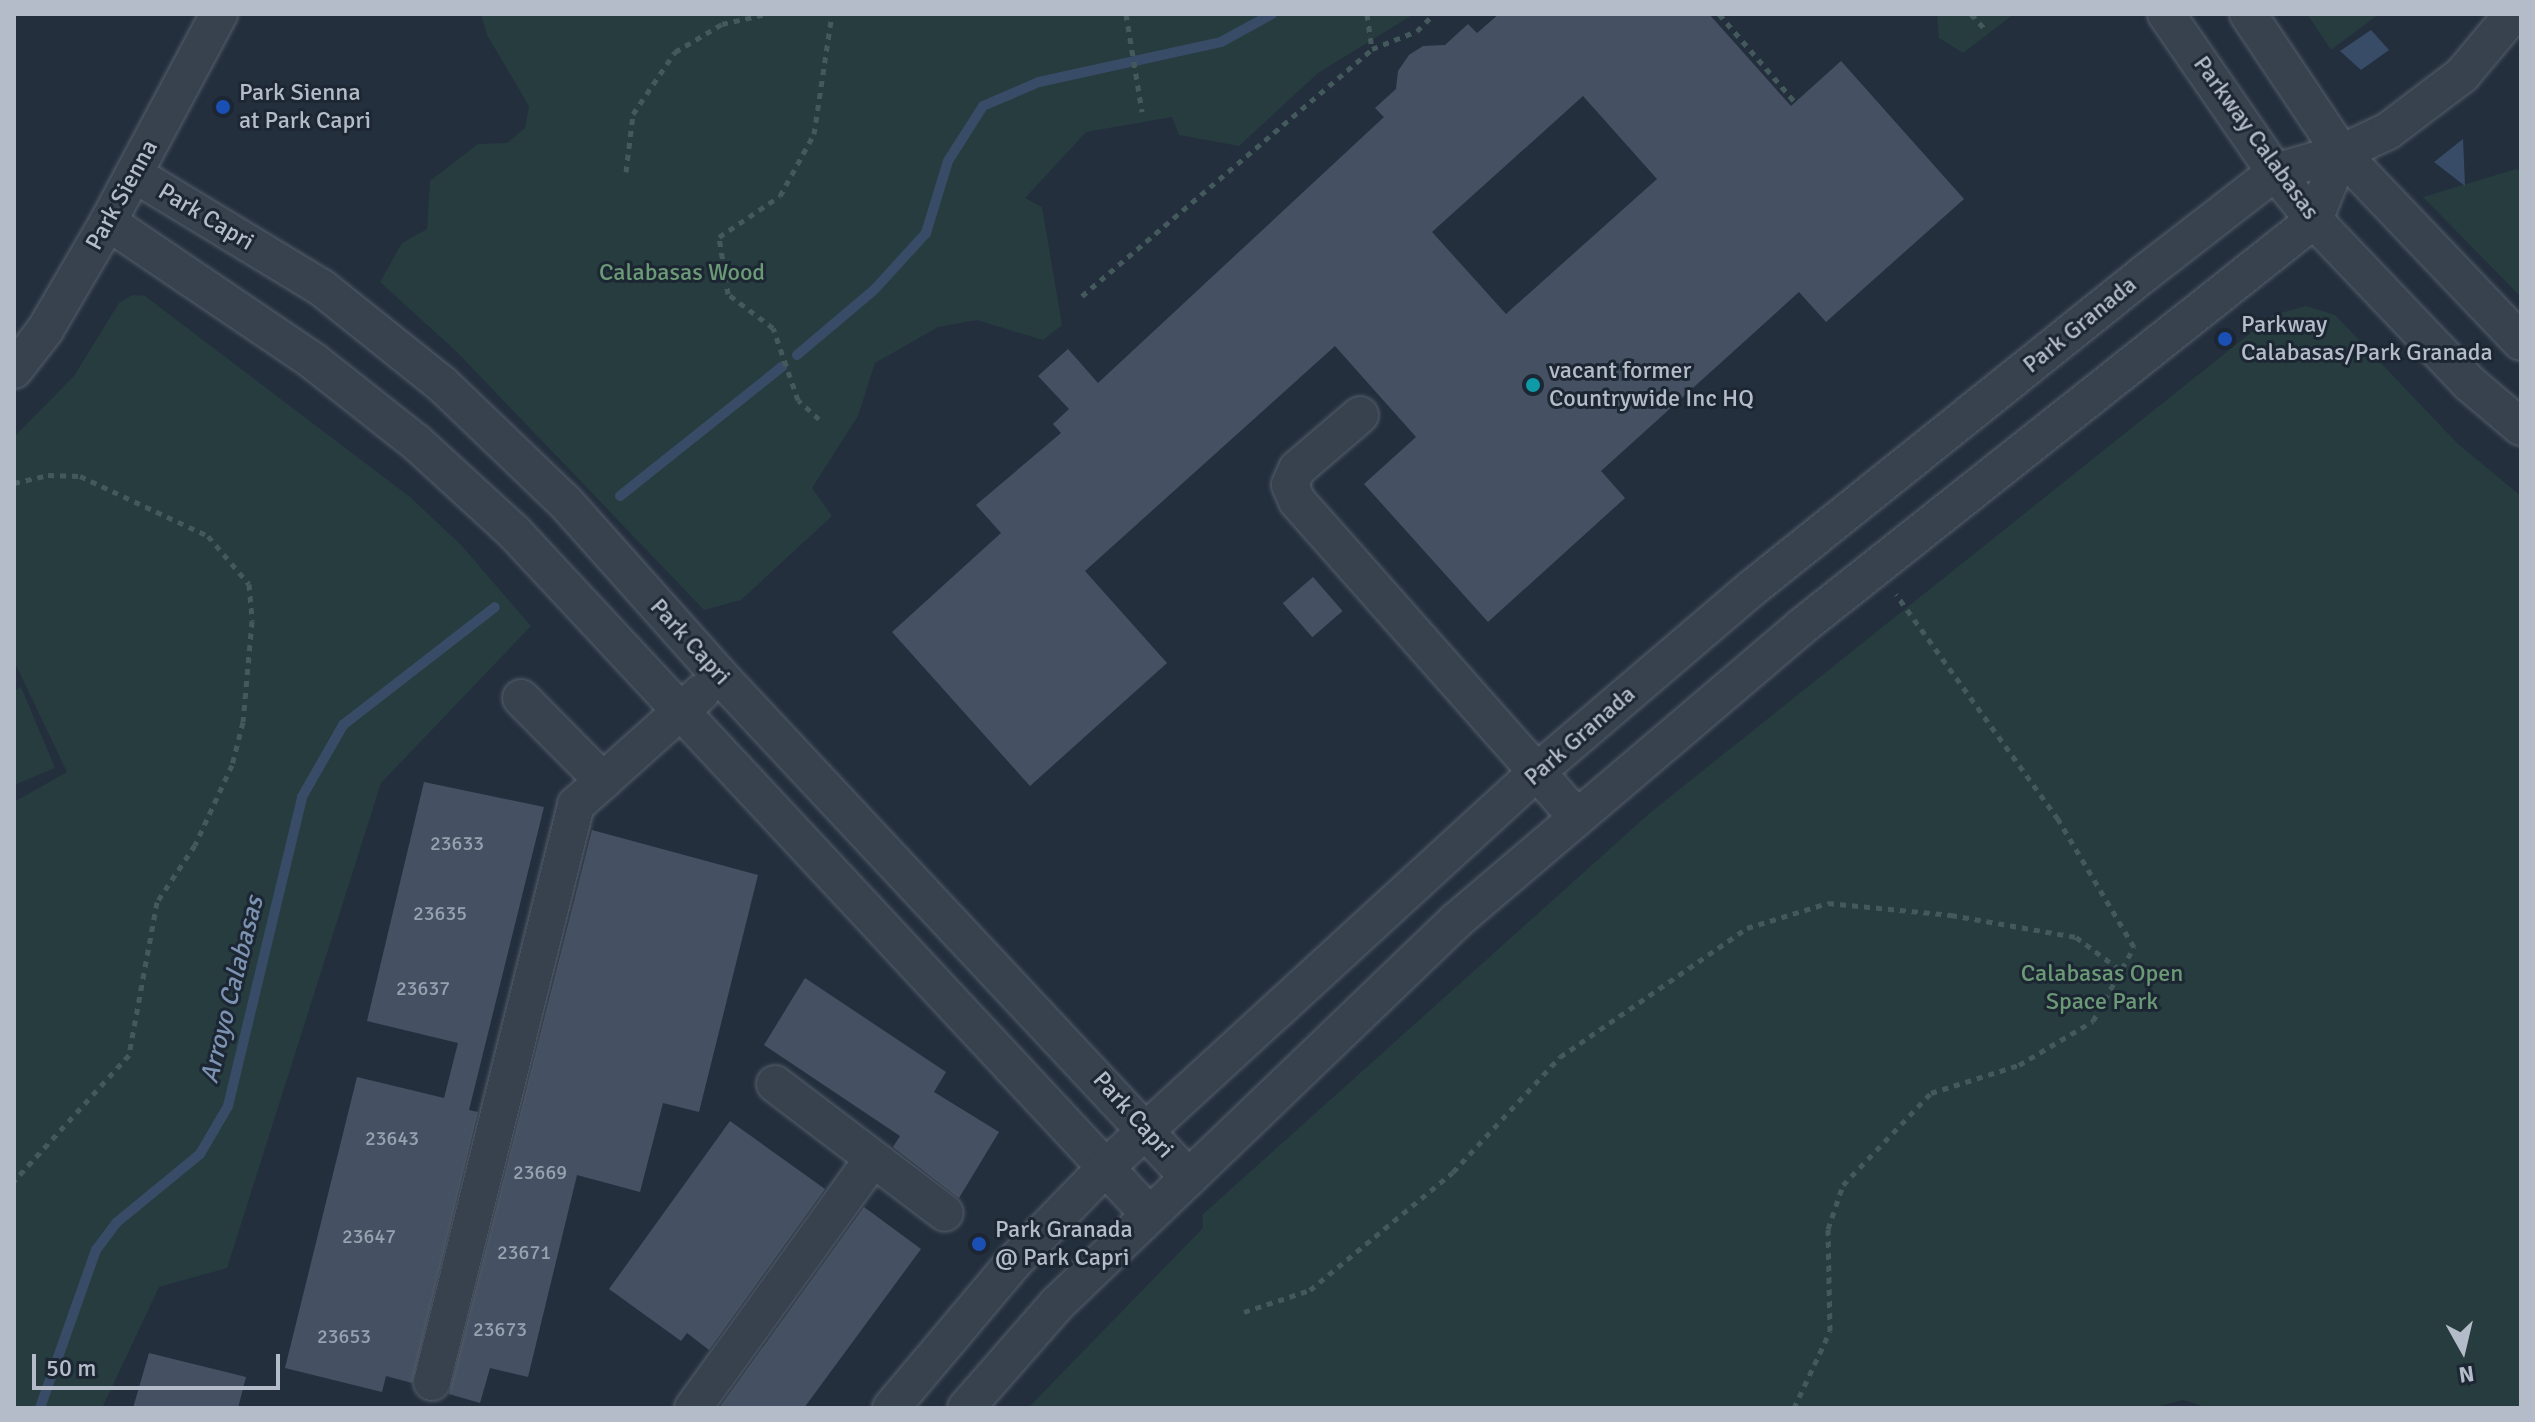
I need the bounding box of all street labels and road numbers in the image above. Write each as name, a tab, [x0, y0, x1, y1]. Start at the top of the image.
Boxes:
street label: Parkway Calabasas	[2187, 51, 2325, 225]
street label: Park Sienna	[80, 135, 164, 255]
street label: Park Capri	[153, 177, 259, 257]
street label: Park Granada	[2017, 270, 2143, 380]
street label: Park Capri	[644, 593, 736, 691]
street label: Park Granada	[1519, 680, 1641, 792]
street label: Park Capri	[1087, 1066, 1179, 1164]

